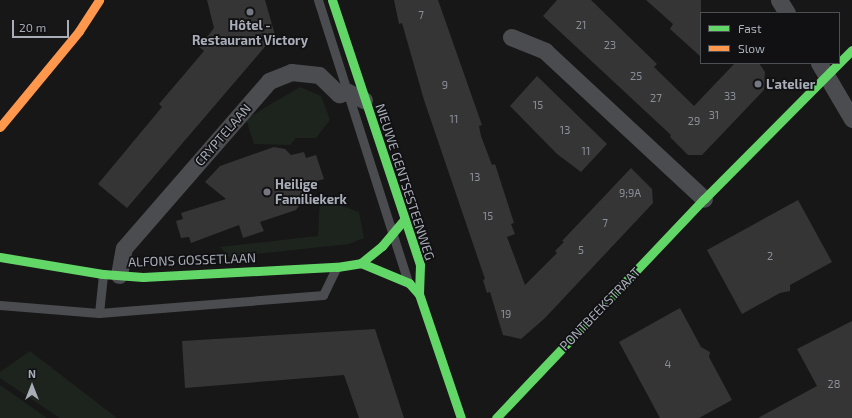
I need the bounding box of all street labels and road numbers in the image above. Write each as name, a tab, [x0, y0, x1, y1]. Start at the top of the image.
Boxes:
street label: CRYPTELAAN	[192, 101, 254, 169]
street label: NIEUWE GENTSESTEENWEG	[372, 102, 438, 262]
street label: ALFONS GOSSETLAAN	[128, 250, 256, 270]
street label: PONTBEEKSTRAAT	[556, 264, 644, 354]

